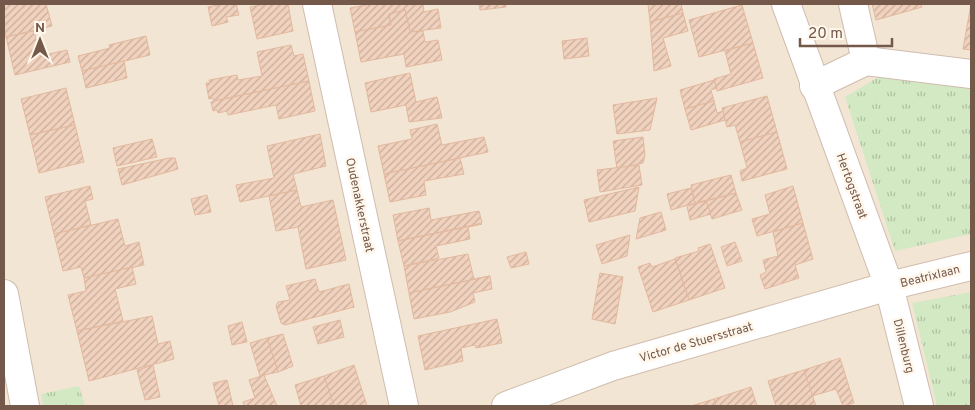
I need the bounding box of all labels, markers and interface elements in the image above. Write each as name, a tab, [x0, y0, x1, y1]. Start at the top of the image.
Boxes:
north arrow	[15, 15, 65, 65]
scale bar	[800, 15, 892, 47]
text: N	[35, 20, 45, 37]
text: 20 m	[808, 25, 843, 44]
street label: Hertogstraat	[832, 151, 870, 221]
street label: Oudenakkerstraat	[341, 156, 377, 254]
street label: Beatrixlaan	[899, 262, 962, 292]
street label: Dillenburg	[889, 317, 918, 375]
street label: Victor de Stuersstraat	[638, 319, 755, 367]

